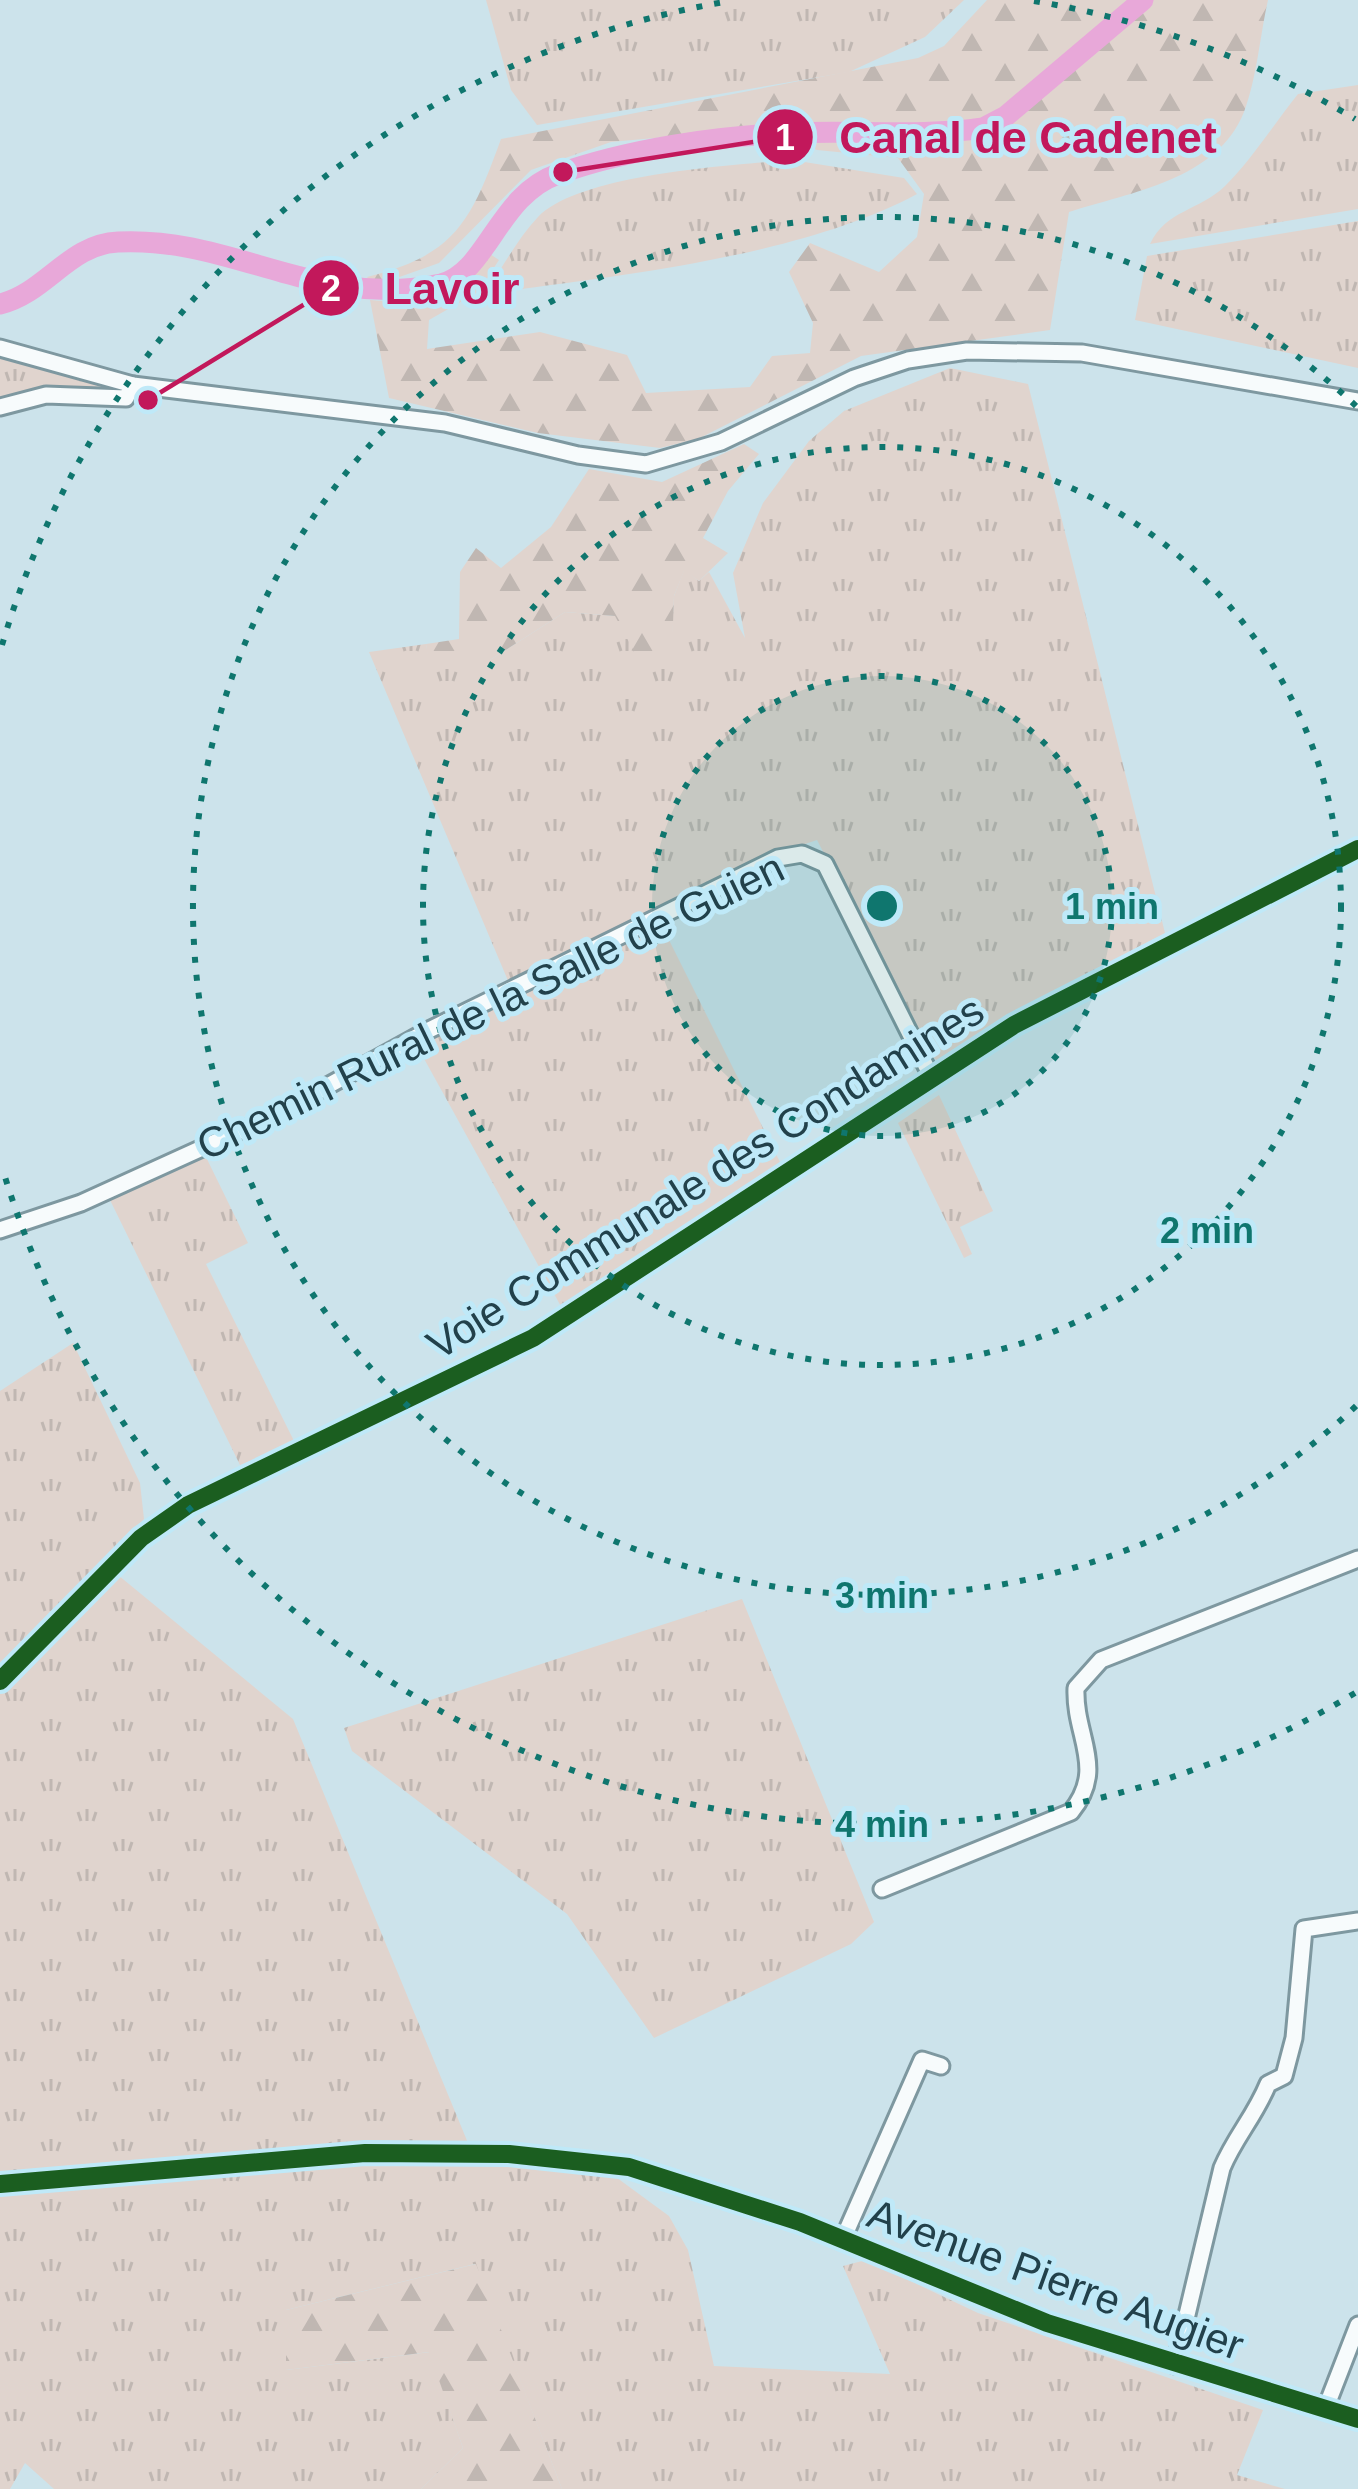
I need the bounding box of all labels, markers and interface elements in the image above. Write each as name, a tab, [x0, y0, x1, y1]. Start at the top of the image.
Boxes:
callout: Canal de Cadenet	[755, 97, 1241, 178]
text: Canal de Cadenet	[839, 112, 1217, 163]
text: 1	[775, 117, 795, 158]
callout: Lavoir	[301, 248, 544, 329]
text: Lavoir	[384, 263, 520, 314]
text: 2	[321, 268, 341, 309]
street label: Chemin Rural de la Salle de Guien	[189, 844, 791, 1169]
centre of rings	[861, 885, 903, 927]
text: 1 min	[1065, 886, 1159, 927]
street label: Voie Communale des Condamines	[419, 986, 992, 1369]
text: 2 min	[1160, 1210, 1254, 1251]
text: 3 min	[835, 1575, 929, 1616]
text: 4 min	[835, 1804, 929, 1845]
street label: Avenue Pierre Augier	[862, 2190, 1250, 2369]

